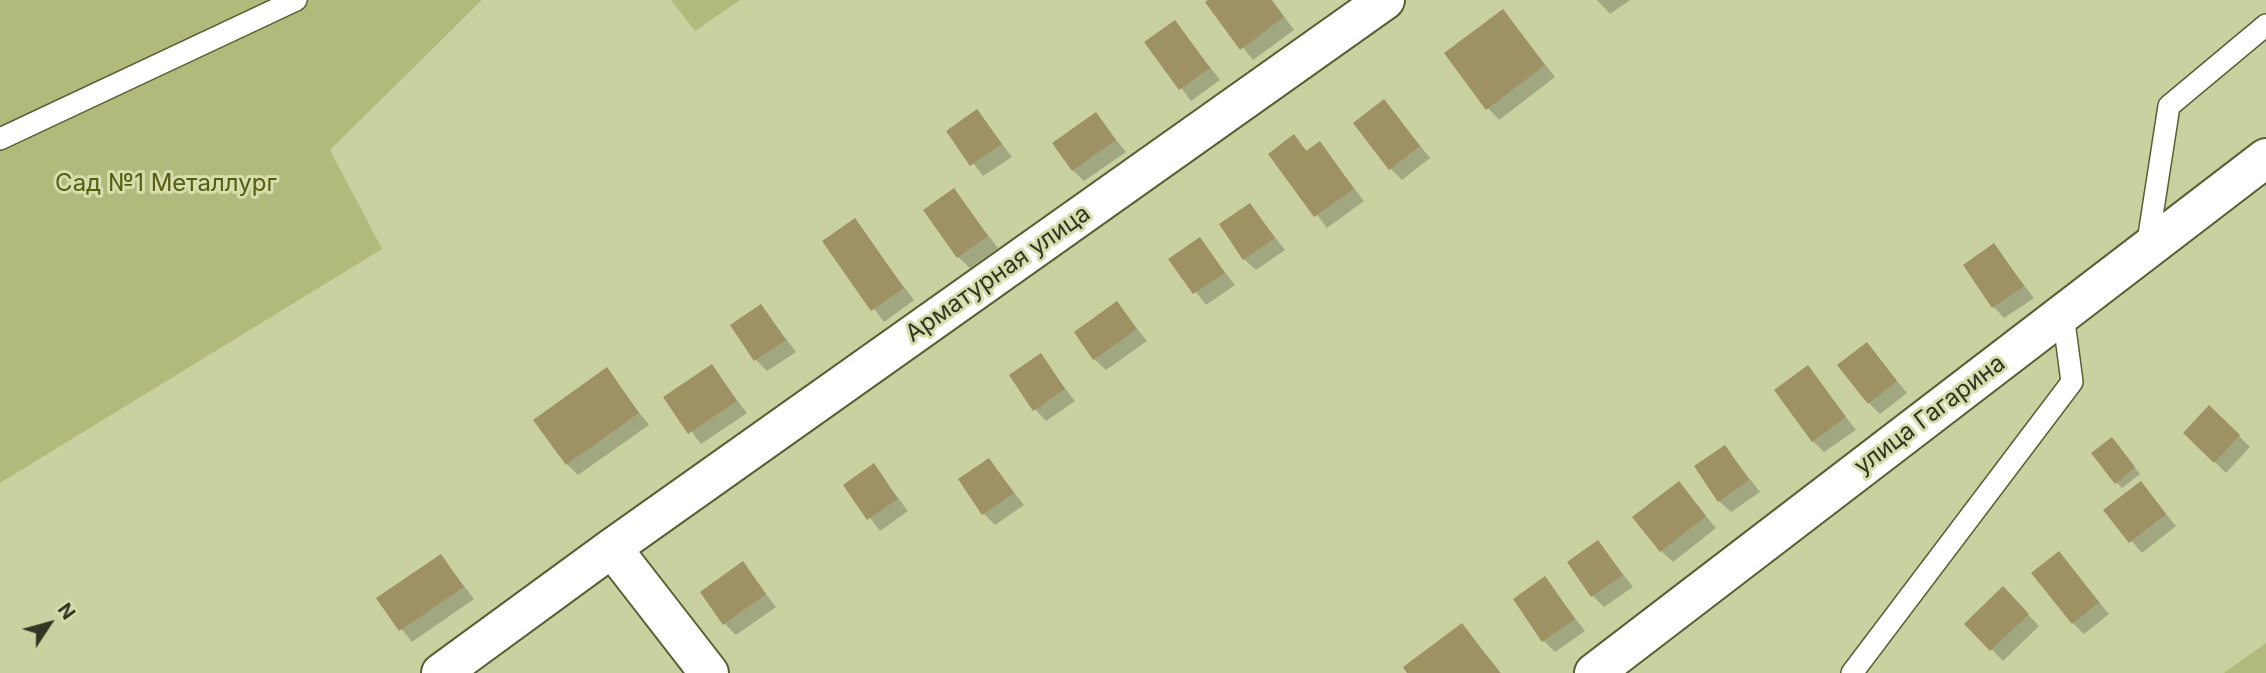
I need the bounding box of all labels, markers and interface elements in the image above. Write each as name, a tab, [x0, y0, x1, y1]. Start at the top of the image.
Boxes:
park label: Сад №1 Металлург	[55, 170, 277, 198]
street label: Арматурная улица	[900, 199, 1096, 349]
street label: улица Гагарина	[1849, 349, 2011, 481]
north arrow	[14, 589, 84, 659]
text: N	[53, 599, 80, 624]

